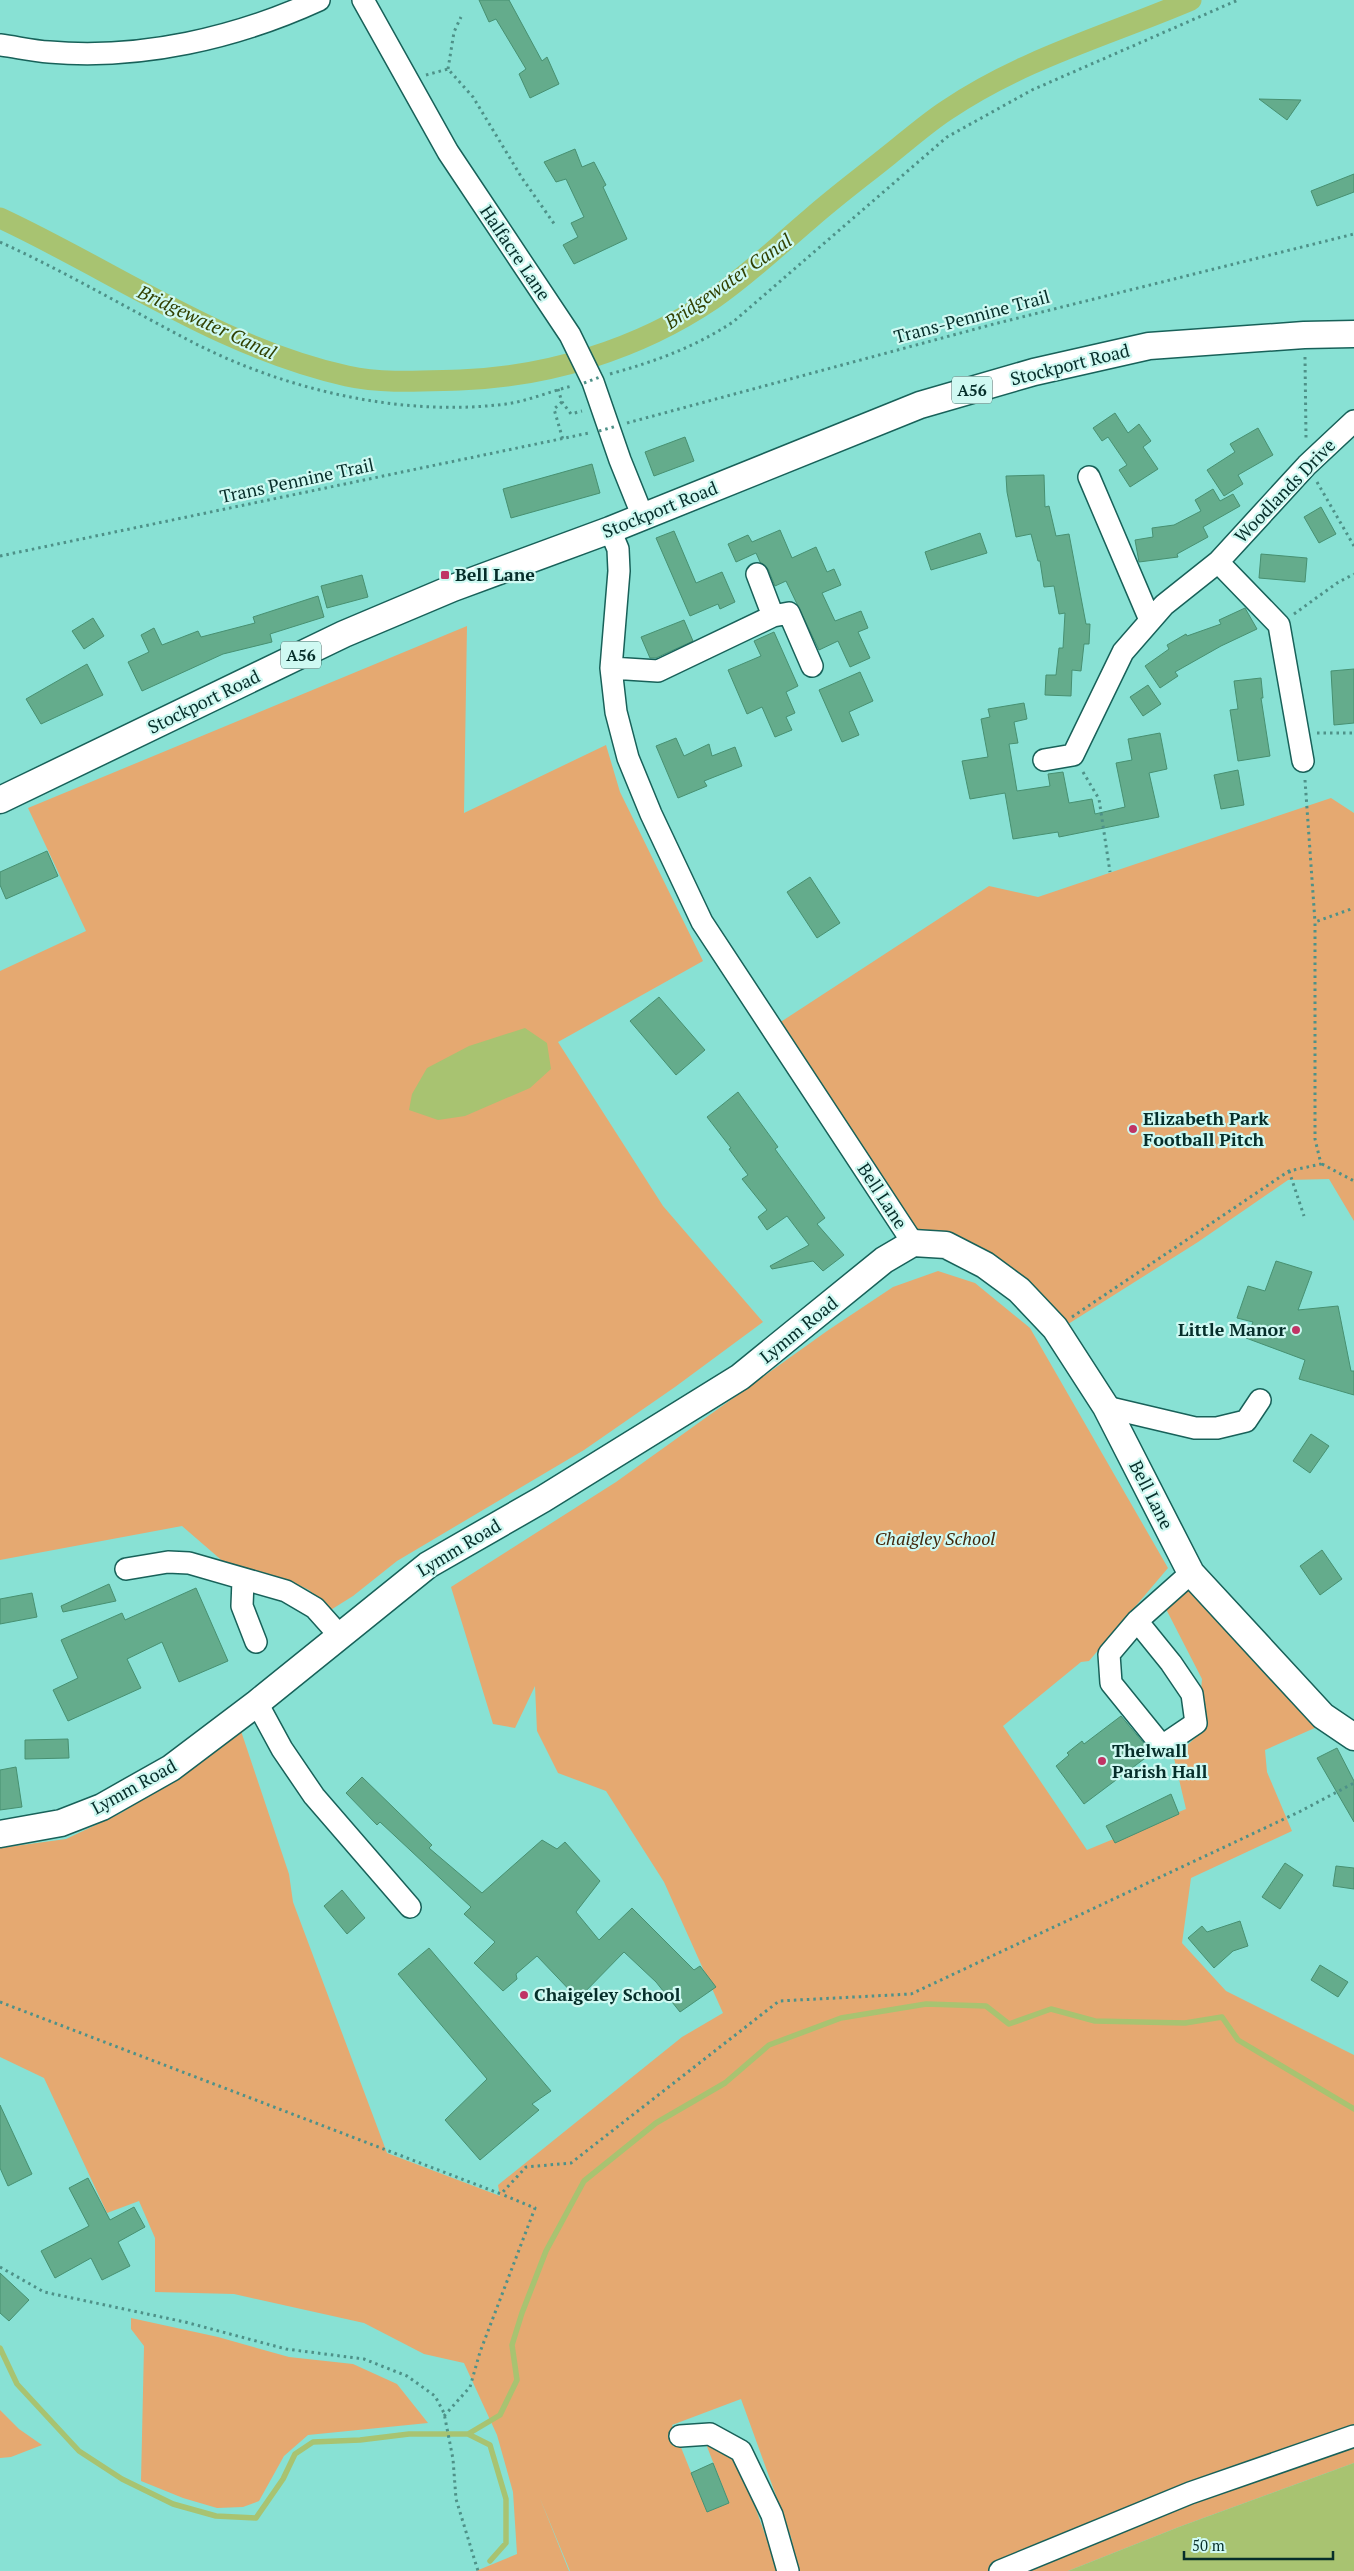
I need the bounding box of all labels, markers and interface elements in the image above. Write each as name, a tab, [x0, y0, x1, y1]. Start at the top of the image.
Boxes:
street label: Halfacre Lane	[475, 200, 557, 305]
water label: Bridgewater Canal	[658, 227, 797, 334]
water label: Bridgewater Canal	[133, 278, 281, 365]
street label: Trans-Pennine Trail	[891, 284, 1052, 348]
street label: Stockport Road	[1008, 338, 1132, 390]
road number: A56	[952, 376, 992, 404]
street label: Woodlands Drive	[1228, 433, 1340, 547]
street label: Trans Pennine Trail	[217, 452, 376, 508]
street label: Stockport Road	[598, 475, 721, 543]
place label: Bell Lane	[455, 562, 535, 586]
marker: Bell Lane	[439, 569, 451, 581]
road number: A56	[281, 642, 321, 668]
street label: Stockport Road	[143, 664, 264, 739]
place label: Elizabeth Park Football Pitch	[1143, 1106, 1269, 1151]
marker: Elizabeth Park Football Pitch	[1127, 1123, 1139, 1135]
street label: Bell Lane	[853, 1158, 913, 1233]
street label: Lymm Road	[754, 1290, 842, 1368]
place label: Little Manor	[1178, 1317, 1286, 1341]
marker: Little Manor	[1290, 1324, 1302, 1336]
street label: Bell Lane	[1124, 1456, 1179, 1533]
street label: Lymm Road	[412, 1513, 505, 1582]
park label: Chaigley School	[875, 1526, 995, 1550]
place label: Thelwall Parish Hall	[1112, 1738, 1208, 1783]
street label: Lymm Road	[87, 1753, 180, 1819]
marker: Thelwall Parish Hall	[1096, 1755, 1108, 1767]
place label: Chaigeley School	[534, 1982, 680, 2006]
marker: Chaigeley School	[518, 1989, 530, 2001]
scale bar	[1184, 2528, 1333, 2560]
text: 50 m	[1192, 2535, 1225, 2555]

